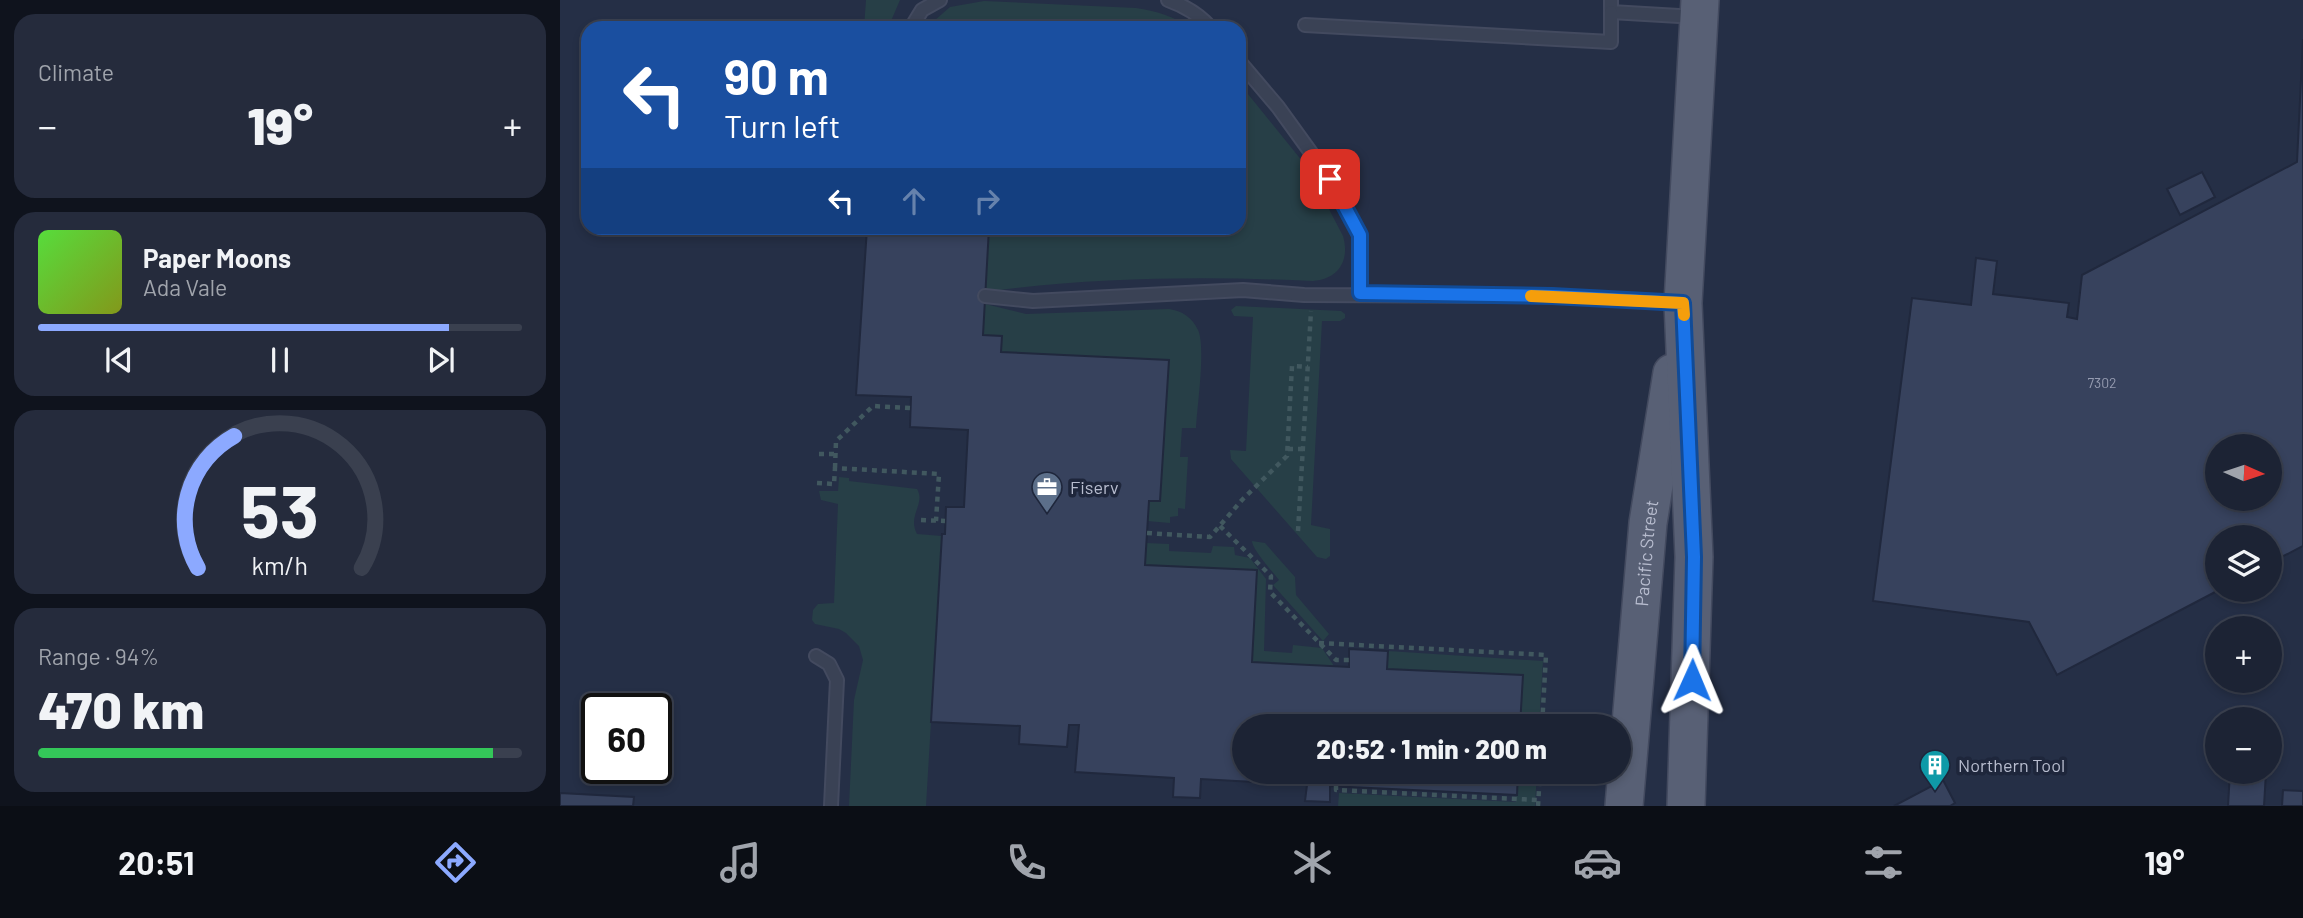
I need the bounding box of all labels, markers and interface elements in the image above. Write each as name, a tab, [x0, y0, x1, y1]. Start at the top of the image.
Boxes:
text: 90 m	[724, 46, 829, 105]
icon: left	[609, 49, 700, 140]
text: Climate	[38, 58, 114, 86]
text: 19°	[247, 93, 313, 155]
text: −	[38, 102, 57, 148]
text: +	[503, 102, 522, 148]
text: Turn left	[724, 106, 841, 144]
pin	[1300, 149, 1360, 209]
icon: arrive	[1311, 160, 1349, 198]
icon: left	[822, 182, 860, 220]
icon: ahead	[895, 182, 933, 220]
icon: right	[968, 182, 1006, 220]
text: Paper Moons	[143, 242, 291, 273]
text: Ada Vale	[143, 273, 227, 301]
icon: previous	[100, 341, 138, 379]
icon: pause	[261, 341, 299, 379]
icon: next	[422, 341, 460, 379]
house number: 7302	[2087, 374, 2117, 391]
north arrow	[2205, 434, 2282, 511]
map controls	[2205, 434, 2282, 784]
text: 53	[241, 465, 319, 553]
office icon: Fiserv	[1030, 470, 1064, 514]
place label: Fiserv	[1070, 476, 1119, 498]
street label: Pacific Street	[1630, 498, 1663, 607]
button: layers	[2205, 525, 2282, 602]
text: km/h	[252, 550, 308, 580]
button: +	[2205, 616, 2282, 693]
text: Range · 94%	[38, 642, 159, 670]
position arrow	[1655, 643, 1729, 717]
text: 470 km	[38, 677, 204, 739]
speed limit sign: 60	[581, 693, 672, 784]
button: −	[2205, 707, 2282, 784]
text: 20:52 · 1 min · 200 m	[1316, 733, 1547, 764]
building icon: Northern Tool	[1918, 748, 1952, 792]
place label: Northern Tool	[1958, 754, 2065, 776]
icon: directions	[431, 838, 480, 887]
icon: music	[716, 838, 765, 887]
icon: phone	[1002, 838, 1051, 887]
icon: climate	[1288, 838, 1337, 887]
icon: car	[1573, 838, 1622, 887]
icon: filters	[1859, 838, 1908, 887]
text: 20:51	[118, 843, 194, 881]
text: 19°	[2144, 843, 2185, 881]

